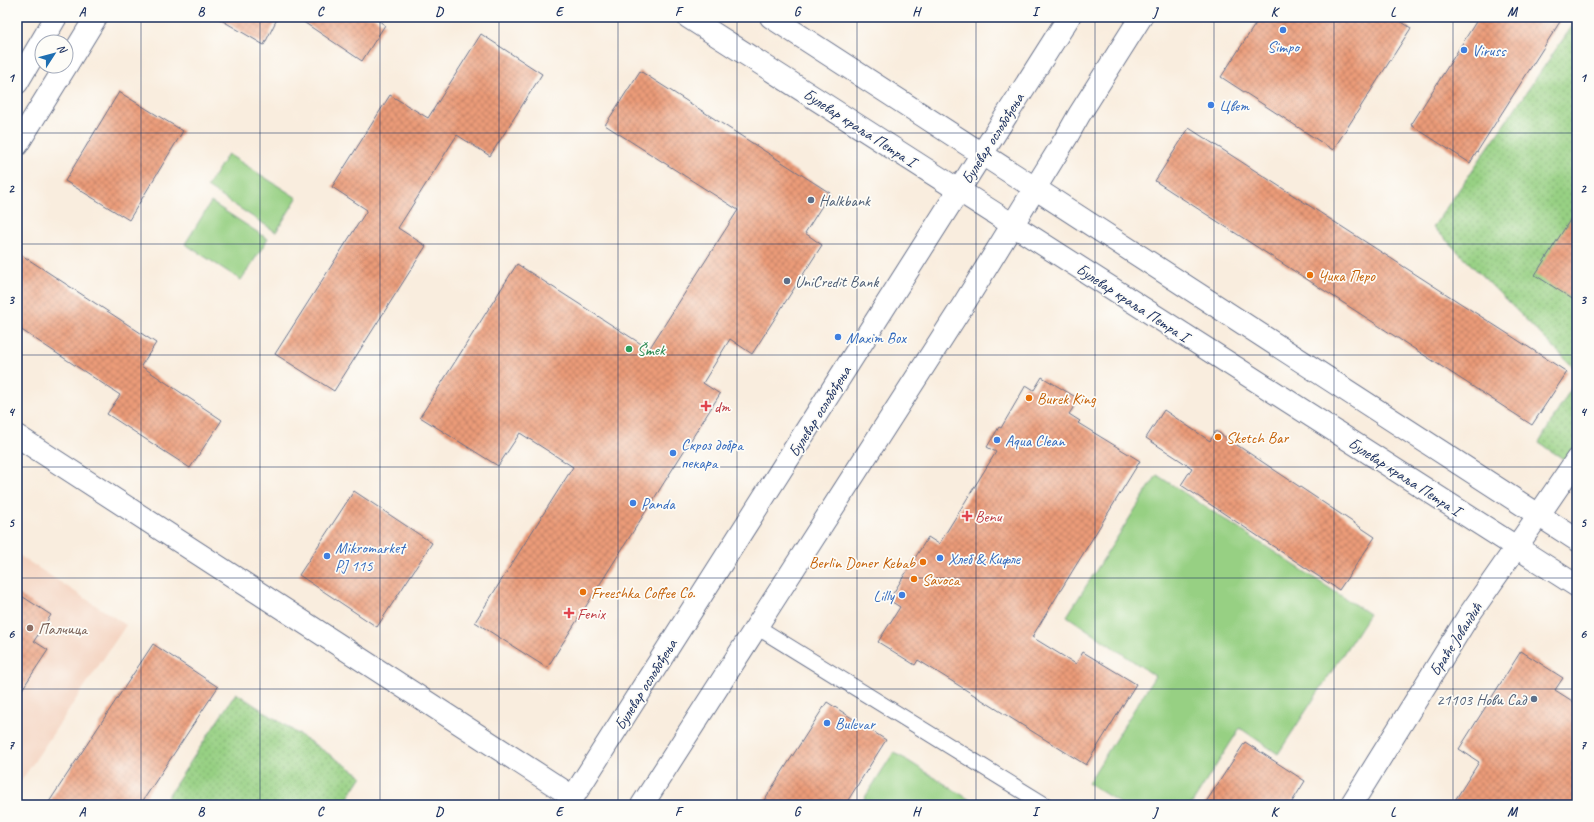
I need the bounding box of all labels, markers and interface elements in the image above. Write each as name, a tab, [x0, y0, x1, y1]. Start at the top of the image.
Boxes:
text: A	[79, 4, 87, 20]
text: B	[198, 4, 206, 20]
text: C	[317, 4, 325, 20]
text: D	[435, 4, 444, 20]
text: E	[556, 4, 565, 20]
text: F	[675, 4, 684, 20]
text: G	[794, 4, 802, 20]
text: H	[912, 4, 922, 20]
text: I	[1032, 4, 1041, 20]
text: J	[1152, 4, 1159, 20]
text: K	[1271, 4, 1281, 20]
text: L	[1390, 4, 1397, 20]
text: M	[1507, 4, 1518, 20]
marker: Simpo	[1278, 25, 1288, 35]
north arrow	[34, 34, 74, 74]
place label: Simpo	[1267, 37, 1301, 57]
text: N	[54, 41, 71, 57]
place label: Viruss	[1472, 41, 1507, 61]
marker: Viruss	[1459, 45, 1469, 55]
text: 1	[8, 70, 16, 86]
text: 1	[1580, 70, 1588, 86]
street label: Булевар краља Петра I	[800, 84, 922, 173]
street label: Булевар ослобођења	[957, 88, 1029, 188]
place label: Цвет	[1219, 96, 1250, 116]
marker: Цвет	[1206, 100, 1216, 110]
text: 2	[8, 181, 15, 197]
text: 2	[1580, 181, 1587, 197]
place label: Halkbank	[819, 191, 871, 211]
marker: Halkbank	[806, 195, 816, 205]
street label: Булевар краља Петра I	[1073, 259, 1195, 348]
place label: Чика Перо	[1318, 266, 1376, 286]
marker: Чика Перо	[1305, 270, 1315, 280]
place label: UniCredit Bank	[795, 272, 879, 292]
marker: UniCredit Bank	[782, 276, 792, 286]
text: 3	[8, 292, 15, 308]
text: 3	[1580, 292, 1587, 308]
place label: Maxim Box	[846, 328, 907, 348]
marker: Maxim Box	[833, 332, 843, 342]
place label: Šmek	[637, 340, 666, 360]
marker: Šmek	[624, 344, 634, 354]
street label: Булевар ослобођења	[784, 361, 856, 461]
place label: Burek King	[1037, 389, 1097, 409]
marker: Burek King	[1024, 393, 1034, 403]
place label: dm	[714, 397, 731, 417]
marker: dm	[701, 401, 711, 411]
text: 4	[8, 404, 16, 420]
text: 4	[1580, 404, 1588, 420]
place label: Sketch Bar	[1226, 428, 1289, 448]
place label: Aqua Clean	[1005, 431, 1065, 451]
marker: Sketch Bar	[1213, 432, 1223, 442]
street label: Булевар краља Петра I	[1345, 433, 1467, 522]
place label: Скроз добра пекара	[681, 435, 744, 473]
marker: Aqua Clean	[992, 435, 1002, 445]
marker: Скроз добра пекара	[668, 448, 678, 458]
place label: Panda	[641, 494, 676, 514]
marker: Panda	[628, 498, 638, 508]
place label: Benu	[975, 507, 1003, 527]
marker: Benu	[962, 511, 972, 521]
text: 5	[8, 515, 15, 531]
text: 5	[1580, 515, 1587, 531]
place label: Mikromarket PJ 115	[335, 538, 407, 576]
place label: Хлеб & Кифле	[948, 549, 1022, 569]
marker: Mikromarket PJ 115	[322, 551, 332, 561]
place label: Berlin Doner Kebab	[809, 553, 916, 573]
marker: Хлеб & Кифле	[935, 553, 945, 563]
marker: Berlin Doner Kebab	[918, 557, 928, 567]
place label: Savoca	[922, 570, 961, 590]
marker: Savoca	[909, 574, 919, 584]
place label: Freeshka Coffee Co.	[591, 583, 696, 603]
place label: Lilly	[873, 586, 896, 606]
marker: Freeshka Coffee Co.	[578, 587, 588, 597]
marker: Lilly	[897, 590, 907, 600]
street label: Браће Јовандић	[1425, 598, 1487, 680]
place label: Fenix	[577, 604, 606, 624]
marker: Fenix	[564, 608, 574, 618]
place label: Палчица	[38, 619, 88, 639]
marker: Палчица	[25, 623, 35, 633]
text: 6	[8, 626, 15, 642]
text: 6	[1580, 626, 1587, 642]
street label: Булевар ослобођења	[610, 634, 682, 734]
place label: 21103 Нови Сад	[1436, 690, 1528, 710]
marker: 21103 Нови Сад	[1529, 694, 1539, 704]
place label: Bulevar	[835, 714, 876, 734]
marker: Bulevar	[822, 718, 832, 728]
text: 7	[8, 737, 15, 753]
text: 7	[1580, 737, 1587, 753]
text: A	[79, 804, 87, 820]
text: B	[198, 804, 206, 820]
text: C	[317, 804, 325, 820]
text: D	[435, 804, 444, 820]
text: E	[556, 804, 565, 820]
text: F	[675, 804, 684, 820]
text: G	[794, 804, 802, 820]
text: H	[912, 804, 922, 820]
text: I	[1032, 804, 1041, 820]
text: J	[1152, 804, 1159, 820]
text: K	[1271, 804, 1281, 820]
text: L	[1390, 804, 1397, 820]
text: M	[1507, 804, 1518, 820]

